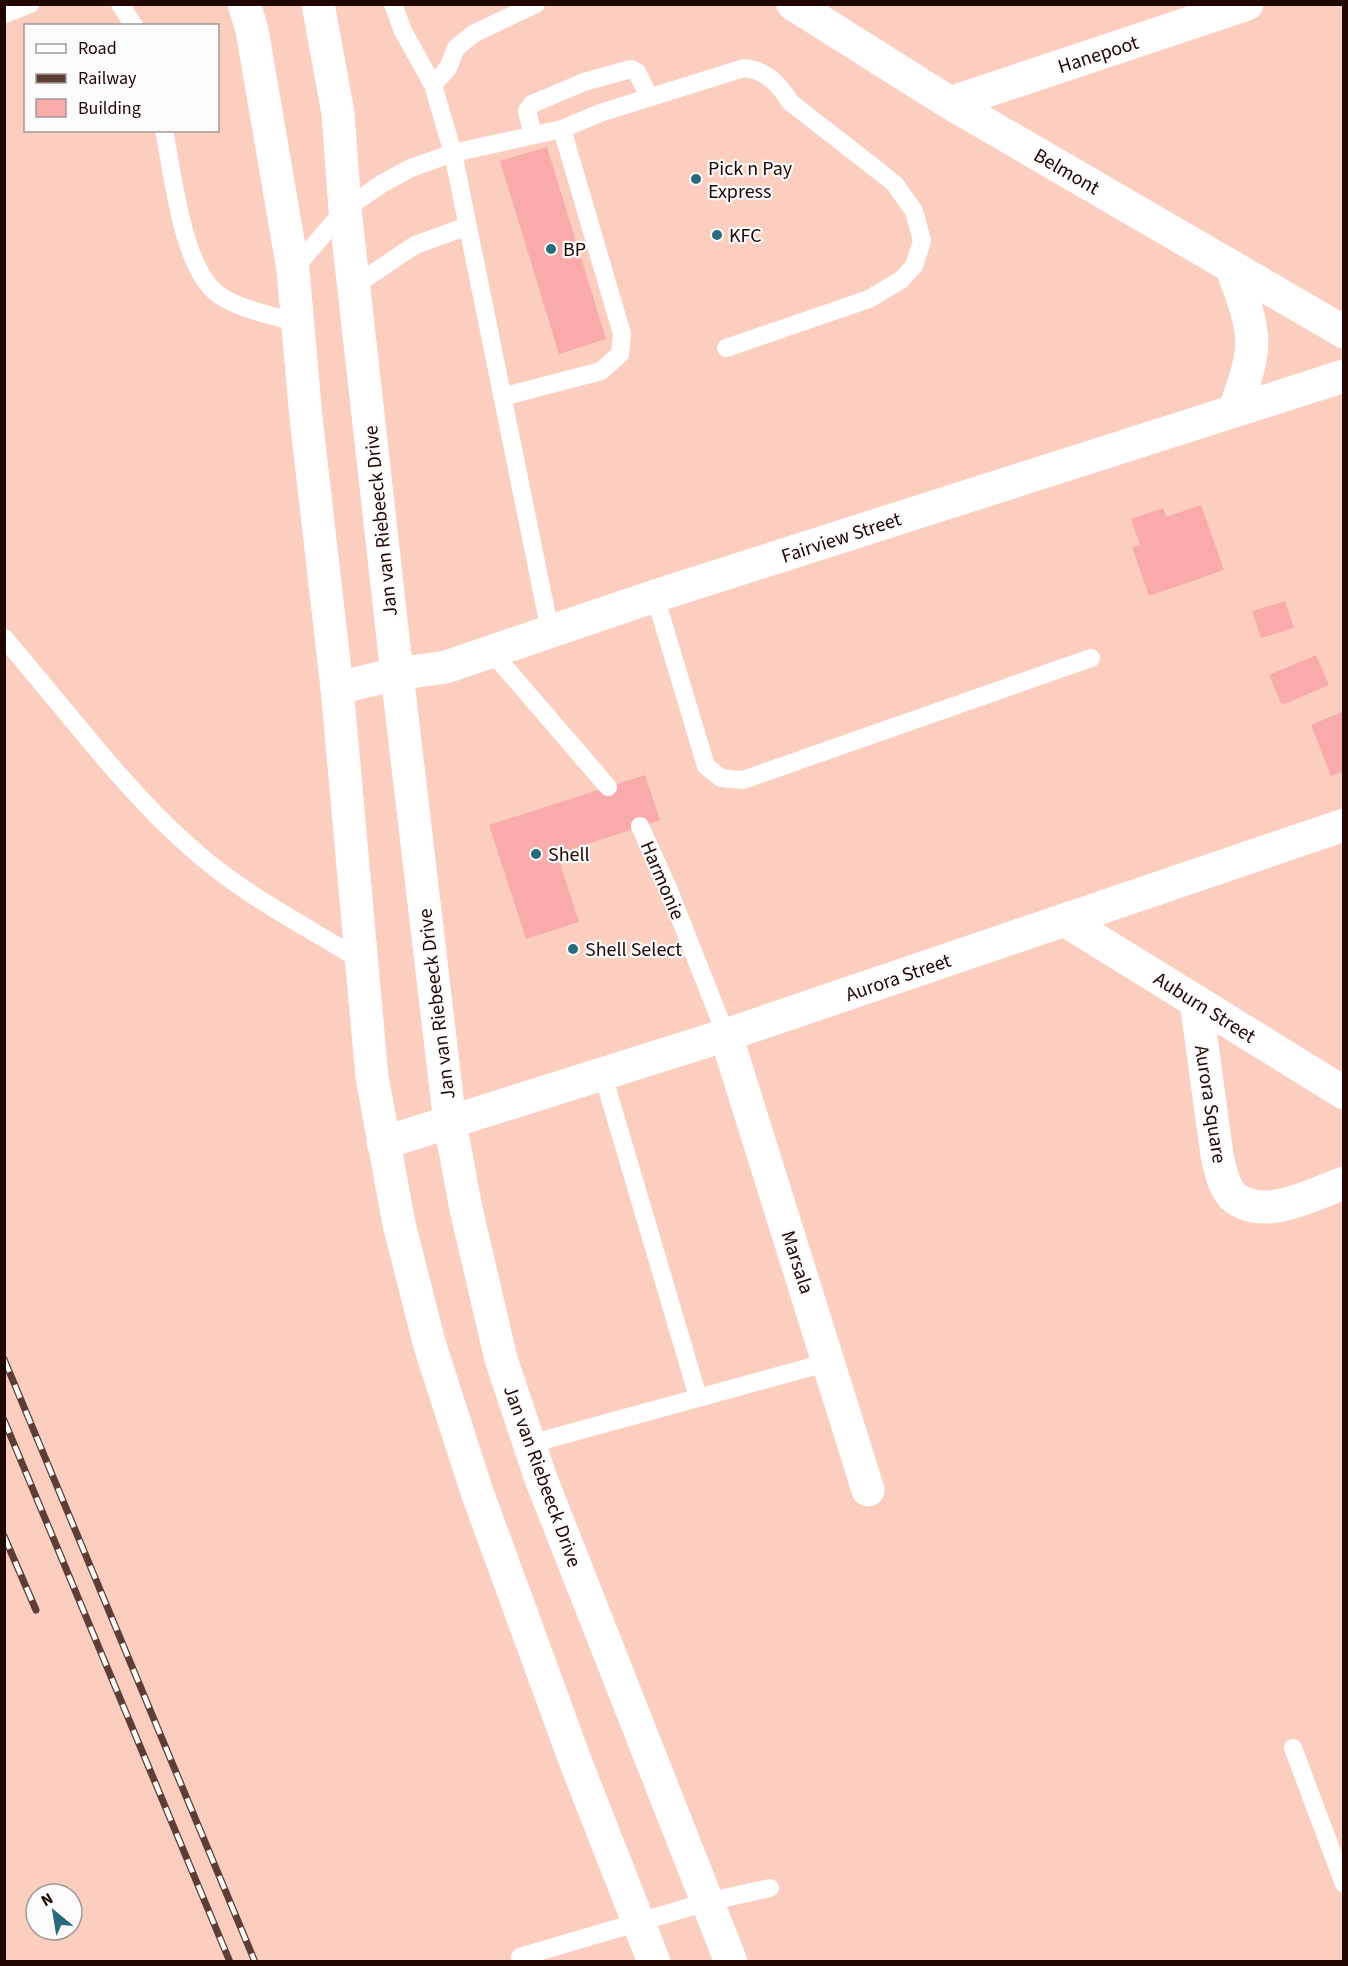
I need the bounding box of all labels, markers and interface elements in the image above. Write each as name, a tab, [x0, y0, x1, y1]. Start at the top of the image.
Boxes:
legend	[24, 24, 219, 132]
street label: Hanepoot	[1054, 29, 1142, 81]
text: Road	[78, 36, 117, 61]
text: Railway	[78, 66, 137, 91]
text: Building	[78, 96, 141, 121]
street label: Belmont	[1028, 142, 1105, 202]
place label: Pick n Pay Express	[708, 155, 793, 206]
marker: Pick n Pay Express	[689, 172, 703, 186]
place label: KFC	[729, 222, 762, 250]
marker: KFC	[710, 228, 724, 242]
place label: BP	[563, 236, 586, 264]
marker: BP	[544, 242, 558, 256]
street label: Jan van Riebeeck Drive	[357, 424, 405, 618]
street label: Fairview Street	[778, 505, 905, 570]
street label: Harmonie	[633, 837, 691, 924]
place label: Shell	[548, 841, 590, 869]
marker: Shell	[529, 847, 543, 861]
street label: Jan van Riebeeck Drive	[411, 907, 463, 1101]
place label: Shell Select	[585, 936, 682, 964]
marker: Shell Select	[566, 942, 580, 956]
street label: Aurora Street	[842, 947, 955, 1009]
street label: Auburn Street	[1148, 965, 1261, 1050]
street label: Aurora Square	[1187, 1043, 1233, 1165]
street label: Marsala	[774, 1227, 820, 1298]
street label: Jan van Riebeeck Drive	[496, 1381, 588, 1571]
north arrow	[24, 1882, 84, 1942]
text: N	[37, 1888, 57, 1912]

